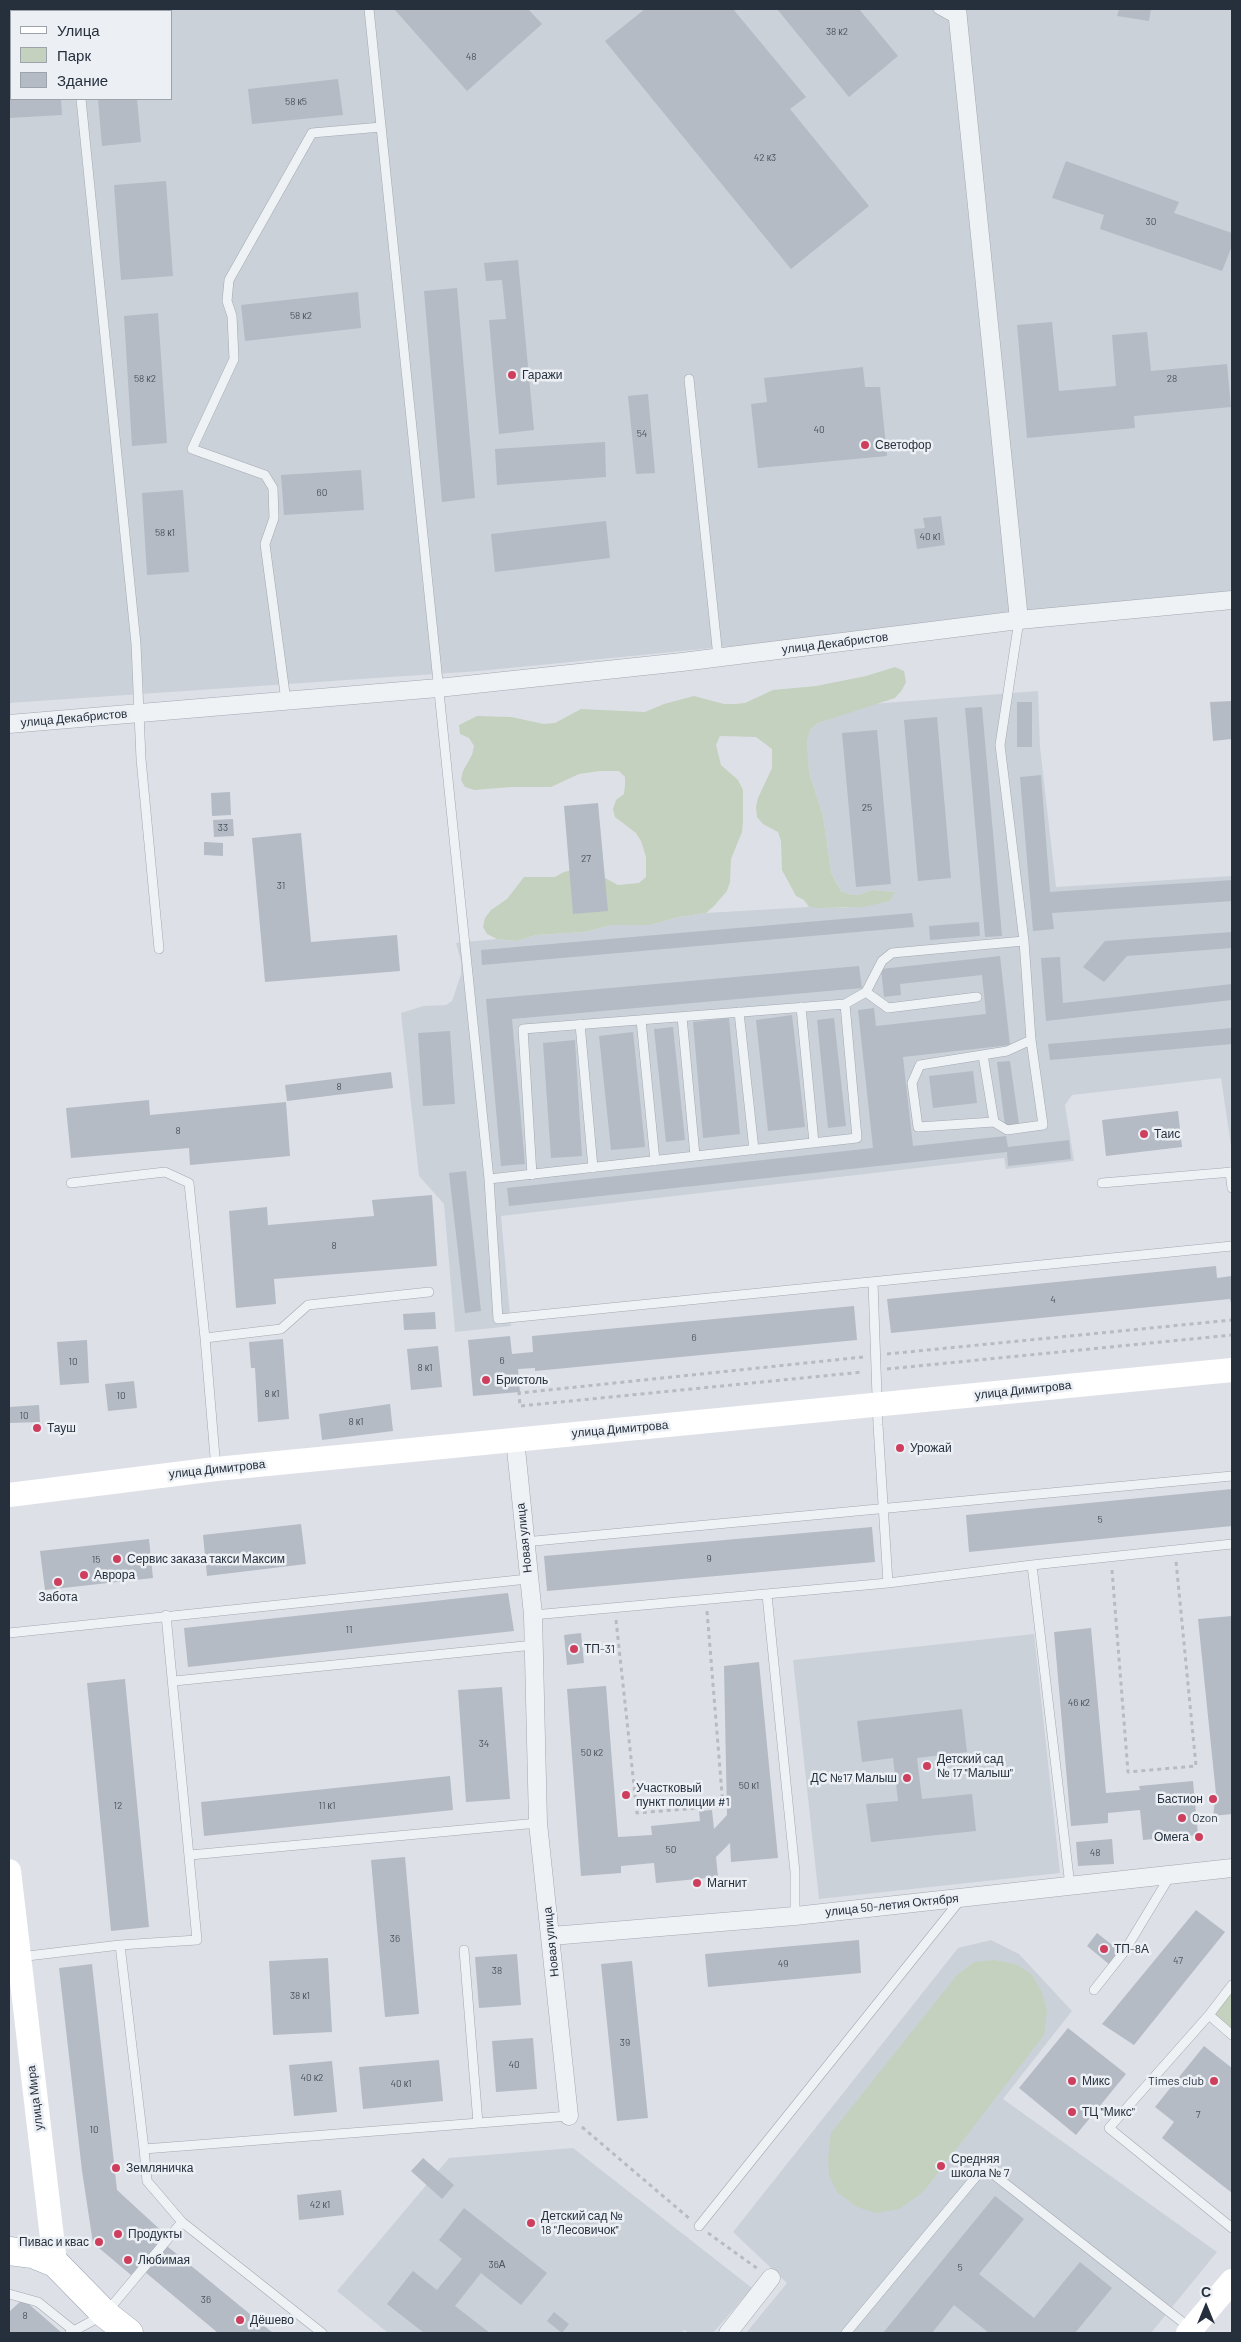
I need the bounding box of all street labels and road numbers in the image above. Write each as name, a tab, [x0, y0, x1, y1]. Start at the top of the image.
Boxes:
street label: улица Декабристов	[781, 629, 889, 657]
street label: улица Декабристов	[20, 706, 128, 730]
street label: улица Димитрова	[974, 1378, 1072, 1402]
street label: улица Димитрова	[571, 1418, 669, 1440]
street label: улица Димитрова	[168, 1457, 266, 1481]
street label: Новая улица	[513, 1502, 535, 1574]
street label: улица 50-летия Октября	[825, 1891, 959, 1919]
street label: Новая улица	[540, 1906, 562, 1978]
street label: улица Мира	[24, 2065, 46, 2131]

